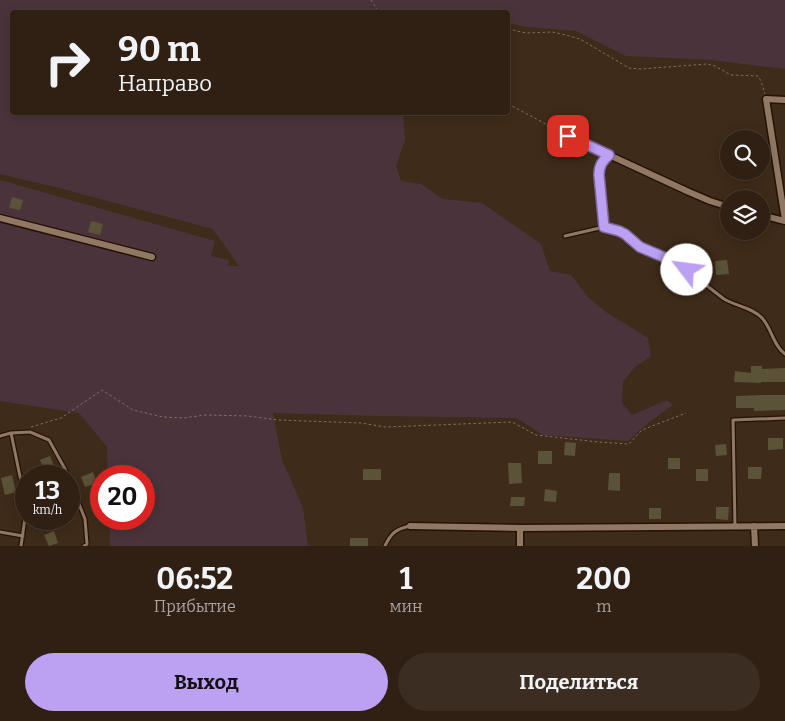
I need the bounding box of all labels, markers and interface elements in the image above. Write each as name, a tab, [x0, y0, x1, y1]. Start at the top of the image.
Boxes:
text: 90 m	[118, 28, 201, 70]
icon: right	[35, 30, 100, 95]
text: Направо	[118, 70, 212, 97]
pin	[547, 115, 589, 157]
icon: arrive	[554, 122, 582, 150]
map controls	[720, 130, 770, 240]
button: search	[720, 130, 770, 180]
button: layers	[720, 190, 770, 240]
position arrow	[660, 243, 712, 295]
speed limit sign: 20	[90, 465, 155, 530]
text: 13	[35, 476, 60, 506]
text: km/h	[33, 503, 62, 517]
text: 06:52	[156, 561, 233, 597]
text: 1	[400, 561, 412, 597]
text: 200	[576, 561, 631, 597]
text: Прибытие	[154, 597, 236, 616]
text: мин	[389, 597, 423, 616]
text: m	[596, 597, 611, 616]
button: Выход	[25, 653, 388, 711]
button: Поделиться	[398, 653, 760, 711]

